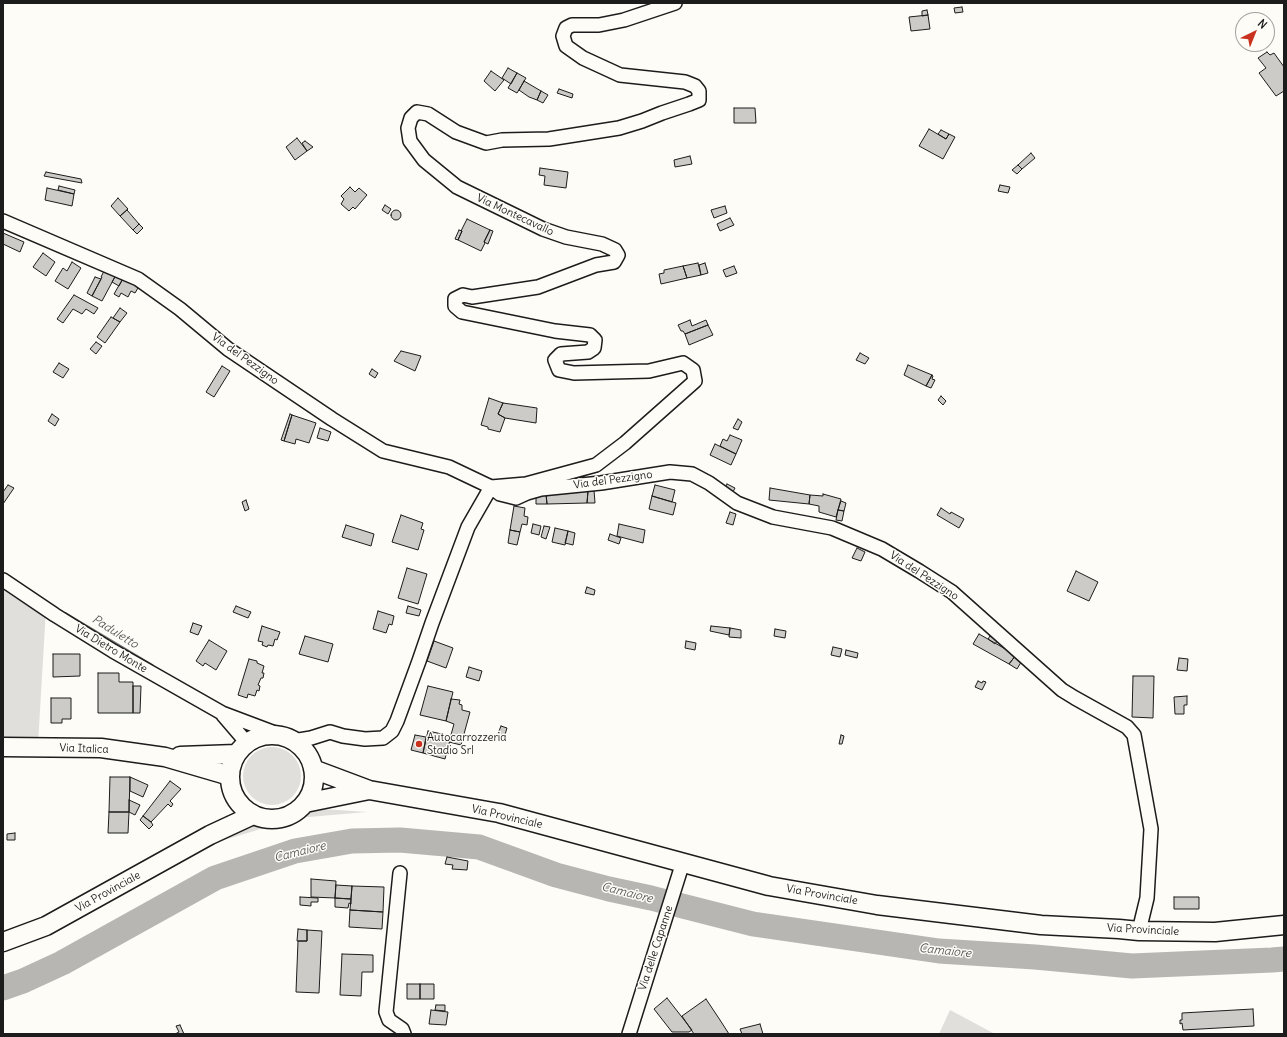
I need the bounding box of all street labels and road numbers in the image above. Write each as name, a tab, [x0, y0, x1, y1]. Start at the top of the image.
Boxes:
street label: Via Montecavallo	[474, 191, 556, 239]
street label: Via del Pezzigno	[209, 330, 281, 388]
street label: Via del Pezzigno	[573, 468, 653, 492]
street label: Via del Pezzigno	[887, 549, 961, 603]
street label: Via Dietro Monte	[72, 622, 150, 676]
street label: Via Italica	[59, 742, 109, 756]
street label: Via Provinciale	[470, 802, 544, 832]
street label: Via Provinciale	[73, 869, 143, 915]
street label: Via Provinciale	[785, 882, 859, 908]
street label: Via delle Capanne	[636, 904, 676, 992]
street label: Via Provinciale	[1107, 922, 1179, 938]

